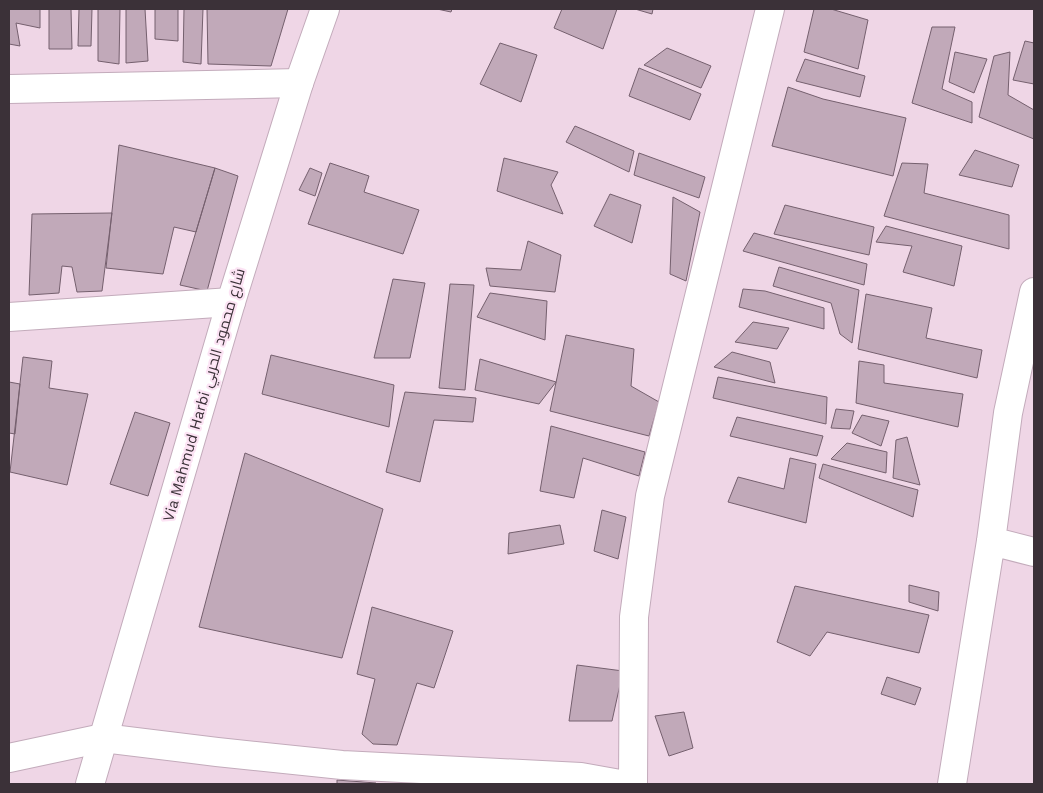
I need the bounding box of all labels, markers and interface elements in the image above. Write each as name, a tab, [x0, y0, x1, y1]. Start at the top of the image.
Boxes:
street label: Via Mahmud Harbi شارع محمود الحربي	[159, 266, 252, 525]

